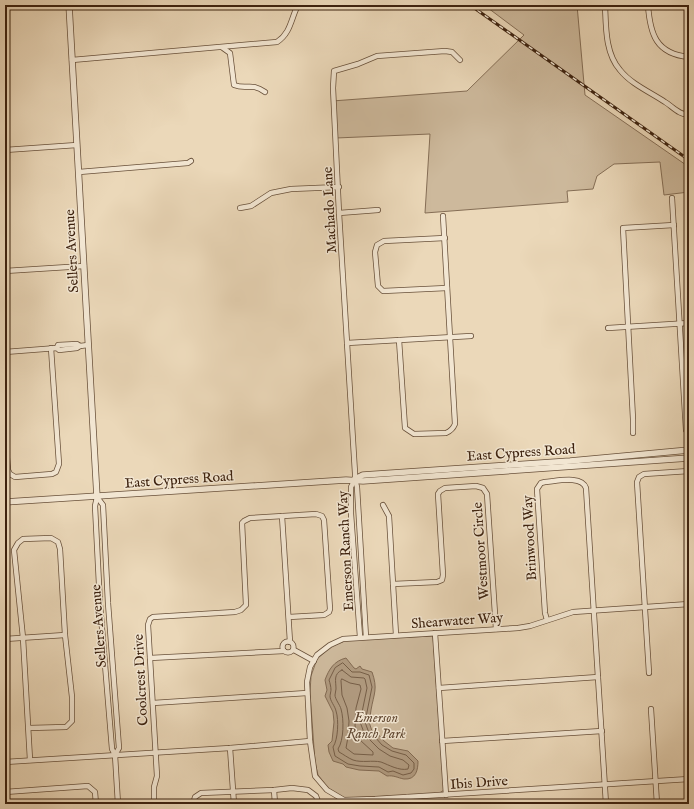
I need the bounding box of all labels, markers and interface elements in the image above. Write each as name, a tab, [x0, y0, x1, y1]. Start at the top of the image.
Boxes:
street label: Machado Lane	[319, 166, 341, 254]
street label: Sellers Avenue	[61, 208, 83, 293]
street label: East Cypress Road	[466, 440, 577, 466]
street label: East Cypress Road	[124, 467, 235, 493]
street label: Emerson Ranch Way	[334, 490, 358, 612]
street label: Brinwood Way	[519, 495, 541, 581]
street label: Westmoor Circle	[469, 501, 493, 600]
street label: Sellers Avenue	[87, 583, 111, 668]
street label: Shearwater Way	[410, 609, 504, 633]
street label: Coolcrest Drive	[130, 633, 152, 726]
park label: Emerson Ranch Park	[346, 709, 406, 743]
street label: Ibis Drive	[450, 772, 509, 794]

